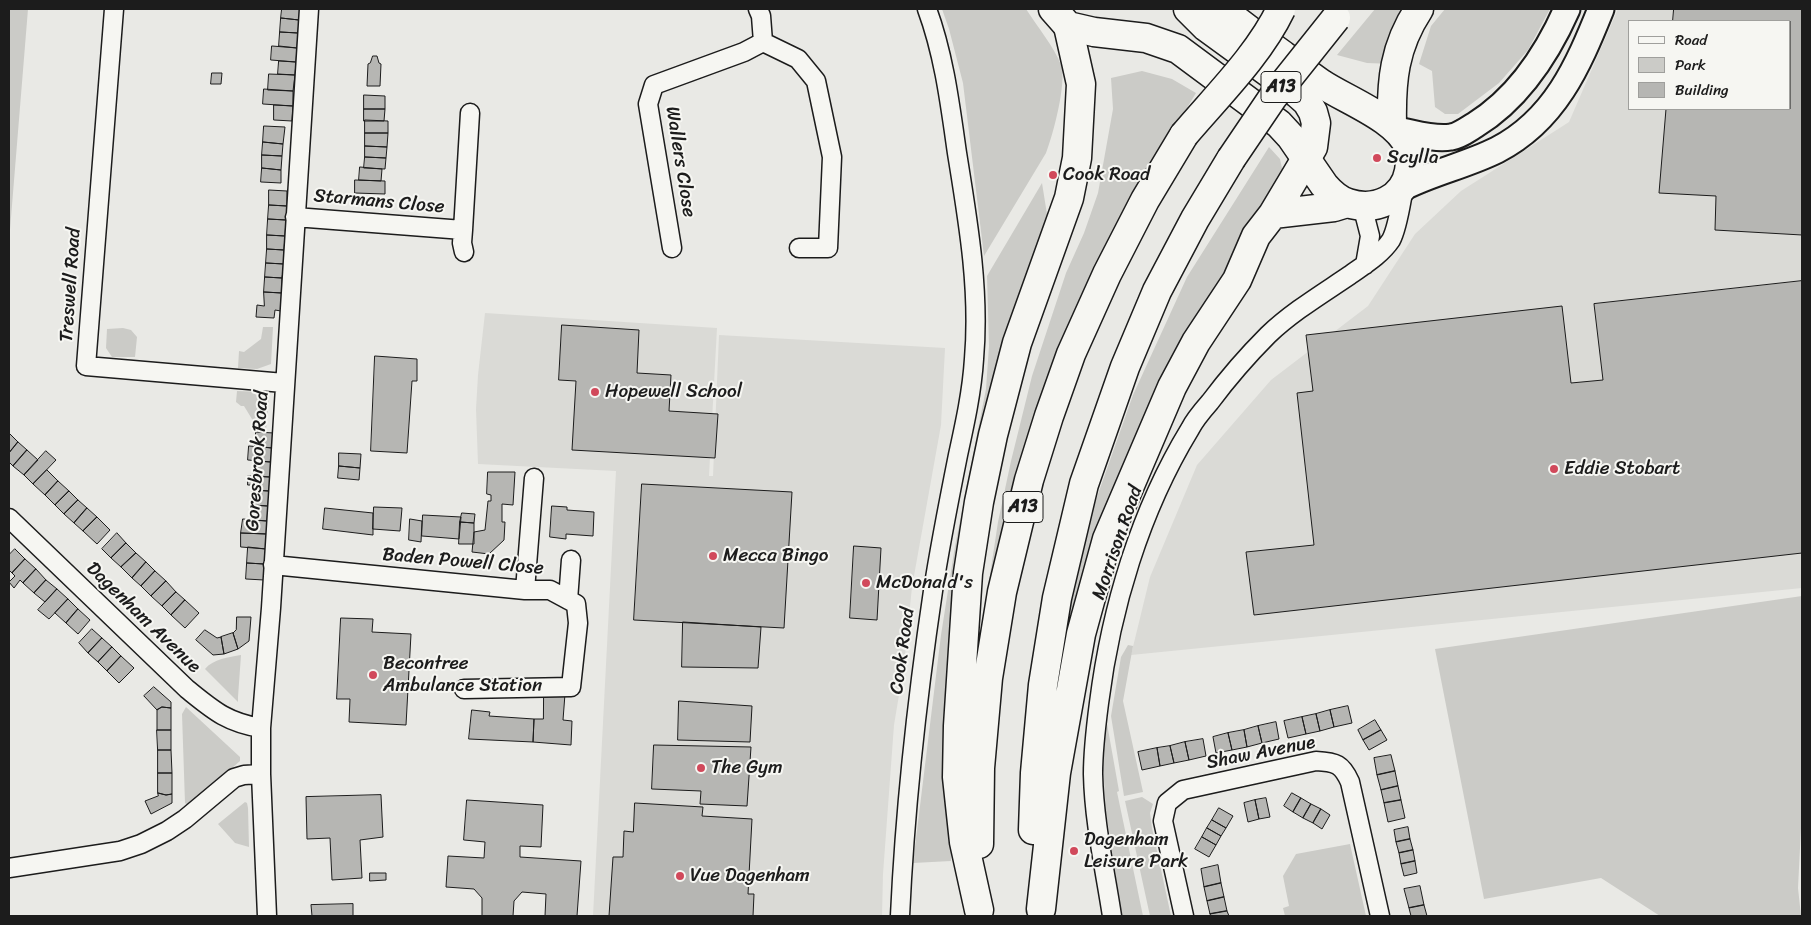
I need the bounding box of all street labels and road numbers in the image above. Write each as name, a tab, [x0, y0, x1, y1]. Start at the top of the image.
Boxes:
road number: A13	[1261, 72, 1301, 102]
street label: Wallers Close	[660, 105, 700, 219]
street label: Starmans Close	[313, 185, 445, 219]
street label: Treswell Road	[56, 227, 86, 343]
street label: Goresbrook Road	[242, 390, 274, 532]
street label: Morrison Road	[1088, 483, 1148, 603]
road number: A13	[1003, 492, 1043, 522]
street label: Baden Powell Close	[381, 544, 545, 580]
street label: Dagenham Avenue	[81, 558, 205, 678]
street label: Cook Road	[886, 606, 920, 696]
street label: Shaw Avenue	[1205, 731, 1317, 775]

